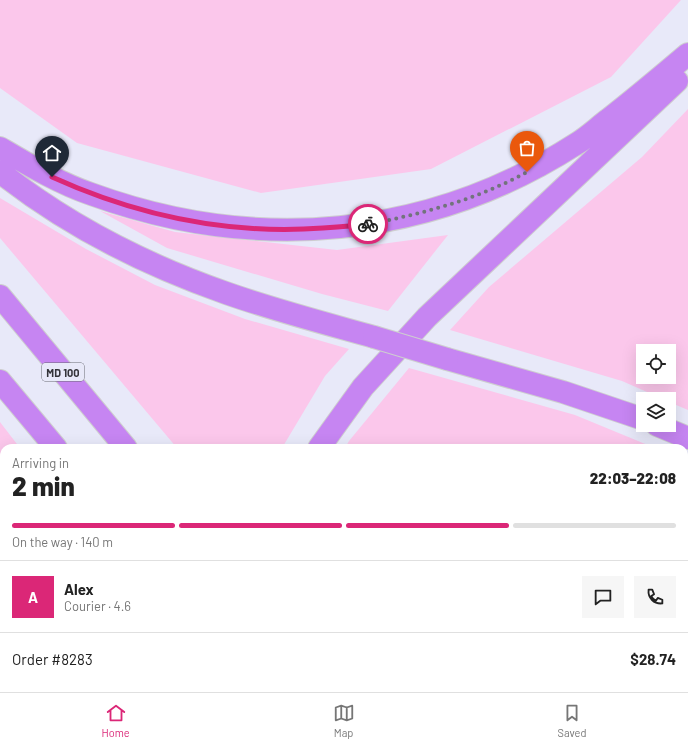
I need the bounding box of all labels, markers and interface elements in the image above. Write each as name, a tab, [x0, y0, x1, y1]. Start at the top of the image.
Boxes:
pin	[510, 131, 544, 172]
pin	[35, 136, 69, 177]
icon: bag	[516, 137, 538, 159]
icon: home	[41, 142, 63, 164]
courier	[348, 204, 388, 244]
icon: bike	[357, 213, 379, 235]
map controls	[636, 344, 676, 432]
button: locate	[636, 344, 676, 384]
road number: MD 100	[42, 363, 84, 381]
button: layers	[636, 392, 676, 432]
text: Arriving in	[12, 455, 69, 471]
text: 22:03–22:08	[590, 469, 676, 487]
text: 2 min	[12, 470, 75, 501]
text: On the way · 140 m	[12, 534, 113, 550]
button: chat	[582, 576, 624, 618]
button: phone	[634, 576, 676, 618]
text: Alex	[64, 580, 94, 598]
text: A	[28, 588, 38, 606]
text: Courier · 4.6	[64, 598, 131, 614]
text: Order #8283	[12, 650, 93, 668]
text: $28.74	[630, 650, 676, 668]
tab: Home	[102, 702, 130, 739]
tab: Map	[333, 702, 355, 739]
tab: Saved	[558, 702, 586, 739]

